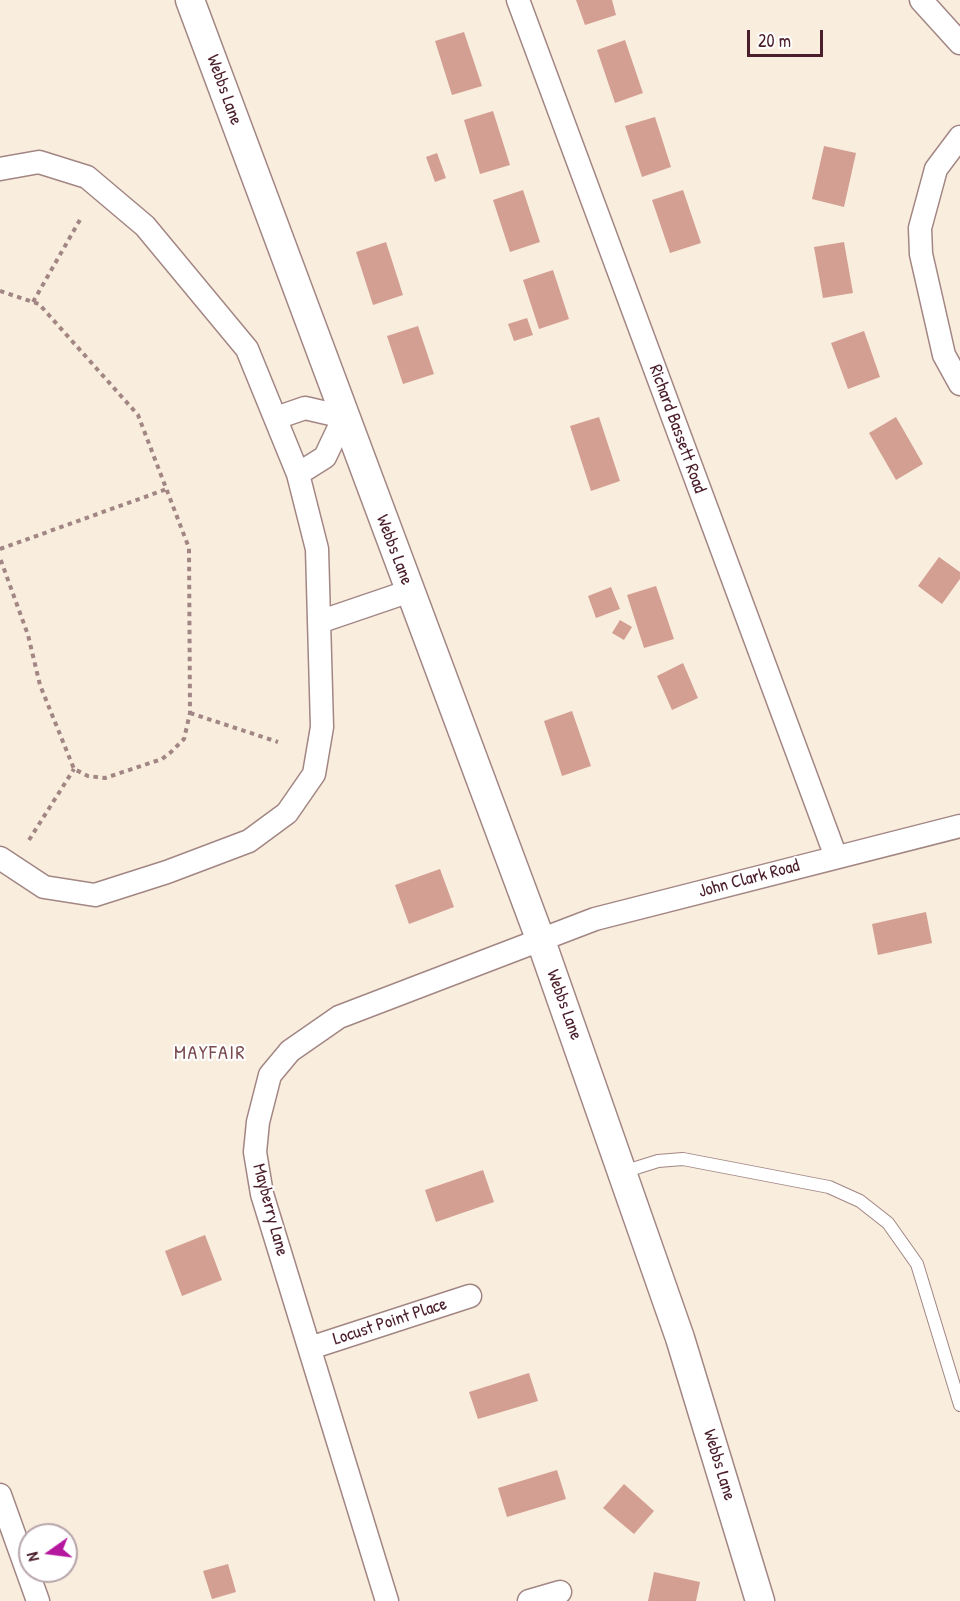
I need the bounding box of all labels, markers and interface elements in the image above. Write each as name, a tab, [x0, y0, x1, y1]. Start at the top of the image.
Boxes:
scale bar	[750, 18, 826, 56]
text: 20 m	[758, 28, 791, 53]
street label: Webbs Lane	[201, 52, 247, 128]
street label: Richard Bassett Road	[644, 362, 710, 496]
street label: Webbs Lane	[371, 512, 417, 588]
street label: John Clark Road	[696, 855, 802, 903]
street label: Webbs Lane	[541, 967, 587, 1043]
district label: MAYFAIR	[174, 1042, 246, 1066]
street label: Mayberry Lane	[247, 1162, 293, 1258]
street label: Locust Point Place	[330, 1293, 450, 1351]
street label: Webbs Lane	[698, 1427, 740, 1503]
north arrow	[18, 1523, 78, 1583]
text: N	[21, 1550, 44, 1564]

